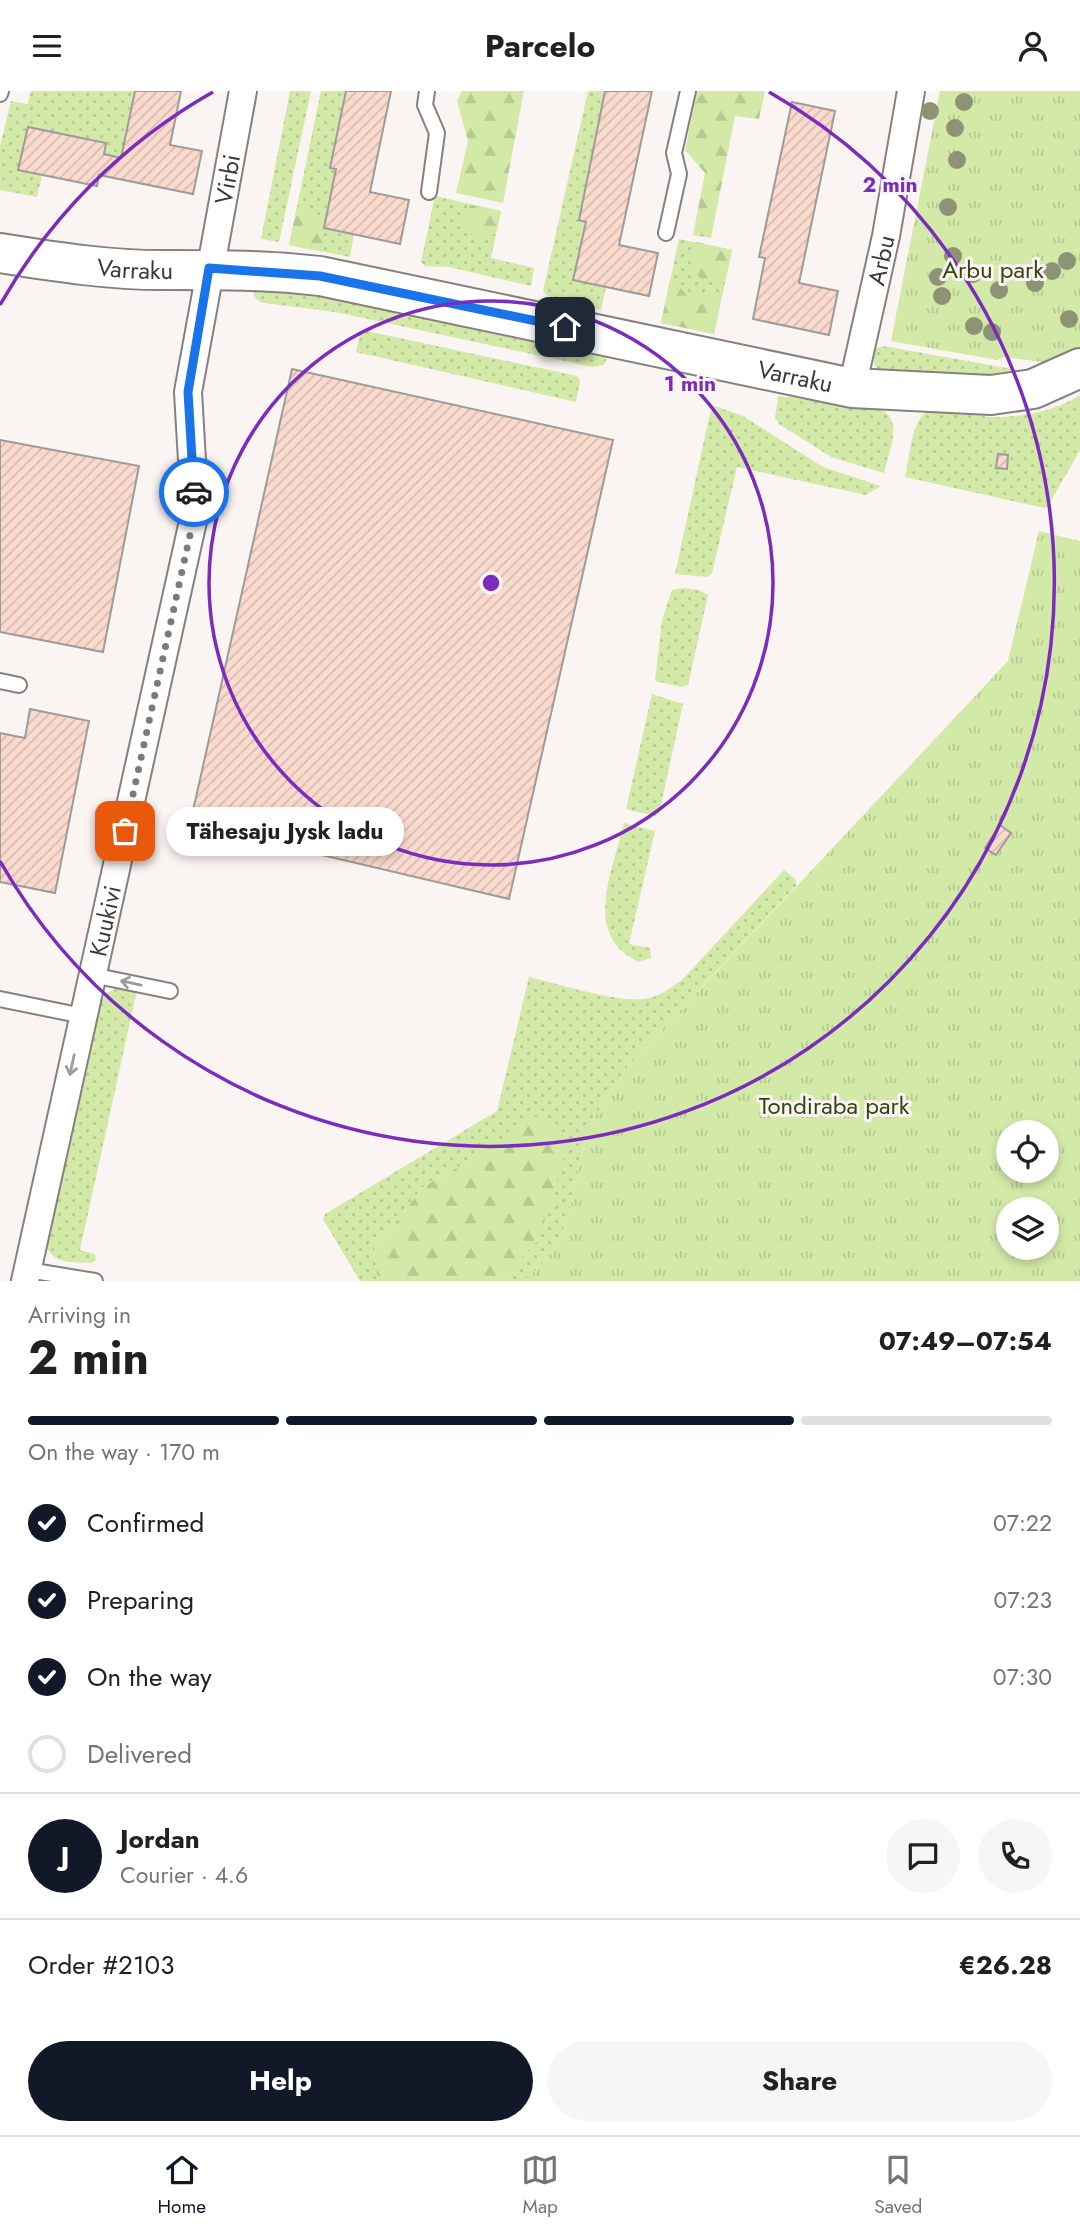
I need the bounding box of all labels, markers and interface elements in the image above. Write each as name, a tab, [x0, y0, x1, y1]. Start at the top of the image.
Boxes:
text: Parcelo	[485, 23, 595, 69]
icon: menu	[28, 27, 66, 65]
icon: person	[1014, 27, 1052, 65]
street label: Virbi	[205, 151, 249, 207]
text: 2 min	[862, 170, 918, 200]
street label: Arbu	[858, 232, 903, 289]
street label: Varraku	[96, 249, 173, 288]
park label: Arbu park	[942, 252, 1044, 287]
pin	[535, 297, 595, 357]
icon: home	[546, 308, 584, 346]
street label: Varraku	[755, 351, 836, 401]
text: 1 min	[664, 369, 716, 399]
courier	[159, 457, 229, 527]
icon: car	[175, 473, 213, 511]
centre of rings	[479, 571, 503, 595]
pin	[95, 801, 155, 861]
callout: Tähesaju Jysk ladu	[167, 807, 405, 855]
icon: bag	[106, 812, 144, 850]
text: Tähesaju Jysk ladu	[186, 814, 384, 848]
street label: Kuukivi	[80, 882, 129, 959]
one-way arrow	[120, 975, 143, 989]
one-way arrow	[65, 1053, 79, 1076]
park label: Tondiraba park	[759, 1088, 910, 1123]
map controls	[996, 1120, 1059, 1260]
button: locate	[996, 1120, 1059, 1183]
button: layers	[996, 1197, 1059, 1260]
text: Arriving in	[28, 1298, 131, 1332]
text: 07:49–07:54	[879, 1322, 1052, 1360]
text: 2 min	[28, 1325, 149, 1391]
text: On the way · 170 m	[28, 1435, 220, 1469]
icon: check	[28, 1504, 66, 1542]
text: Confirmed	[87, 1504, 204, 1542]
text: 07:22	[993, 1506, 1052, 1540]
icon: check	[28, 1581, 66, 1619]
text: Preparing	[87, 1581, 194, 1619]
text: 07:23	[994, 1583, 1052, 1617]
icon: check	[28, 1658, 66, 1696]
text: On the way	[87, 1658, 212, 1696]
text: 07:30	[993, 1660, 1052, 1694]
text: Delivered	[87, 1735, 192, 1773]
button: chat	[886, 1819, 960, 1893]
button: phone	[978, 1819, 1052, 1893]
text: Jordan	[120, 1820, 200, 1858]
text: J	[61, 1837, 69, 1875]
text: Courier · 4.6	[120, 1858, 248, 1892]
text: Order #2103	[28, 1946, 174, 1984]
text: €26.28	[959, 1946, 1052, 1984]
button: Help	[28, 2041, 533, 2121]
button: Share	[547, 2041, 1052, 2121]
tab: Home	[158, 2151, 206, 2220]
tab: Map	[521, 2151, 559, 2220]
tab: Saved	[874, 2151, 922, 2220]

